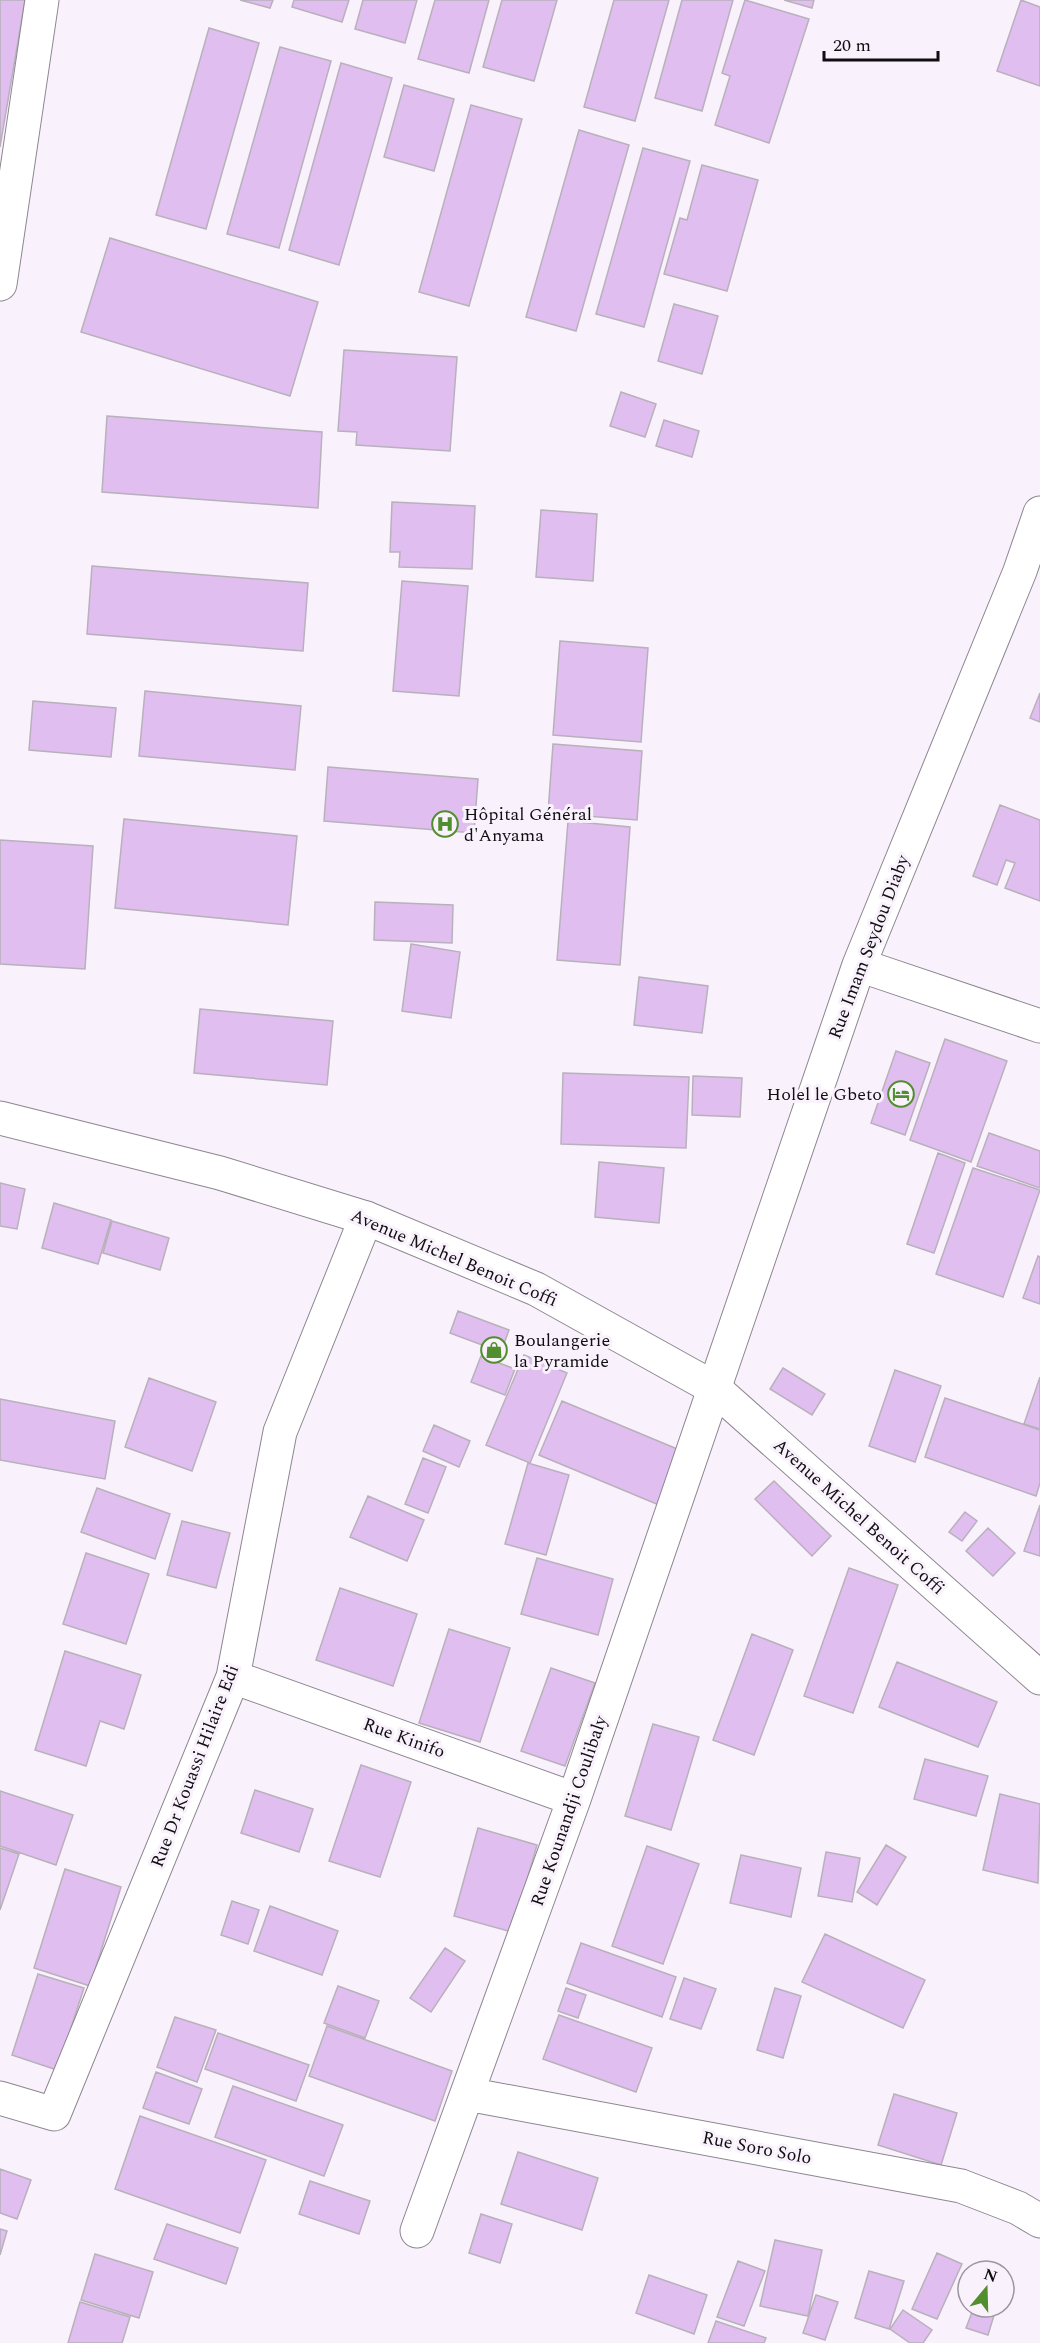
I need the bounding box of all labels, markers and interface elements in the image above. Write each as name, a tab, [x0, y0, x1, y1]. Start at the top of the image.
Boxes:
scale bar	[824, 24, 938, 62]
text: 20 m	[833, 32, 871, 59]
place label: Hôpital Général d'Anyama	[464, 801, 592, 849]
hospital icon: Hôpital Général d'Anyama	[430, 809, 460, 839]
street label: Rue Imam Seydou Diaby	[821, 850, 917, 1043]
hotel icon: Holel le Gbeto	[886, 1079, 916, 1109]
place label: Holel le Gbeto	[767, 1081, 882, 1108]
street label: Avenue Michel Benoit Coffi	[346, 1202, 562, 1314]
place label: Boulangerie la Pyramide	[514, 1327, 610, 1375]
shop icon: Boulangerie la Pyramide	[479, 1335, 509, 1365]
street label: Avenue Michel Benoit Coffi	[767, 1432, 951, 1602]
street label: Rue Dr Kouassi Hilaire Edi	[144, 1661, 246, 1871]
street label: Rue Kinifo	[359, 1711, 449, 1765]
street label: Rue Kounandji Coulibaly	[524, 1711, 615, 1910]
street label: Rue Soro Solo	[700, 2124, 814, 2172]
north arrow	[956, 2259, 1016, 2319]
text: N	[980, 2262, 1001, 2289]

